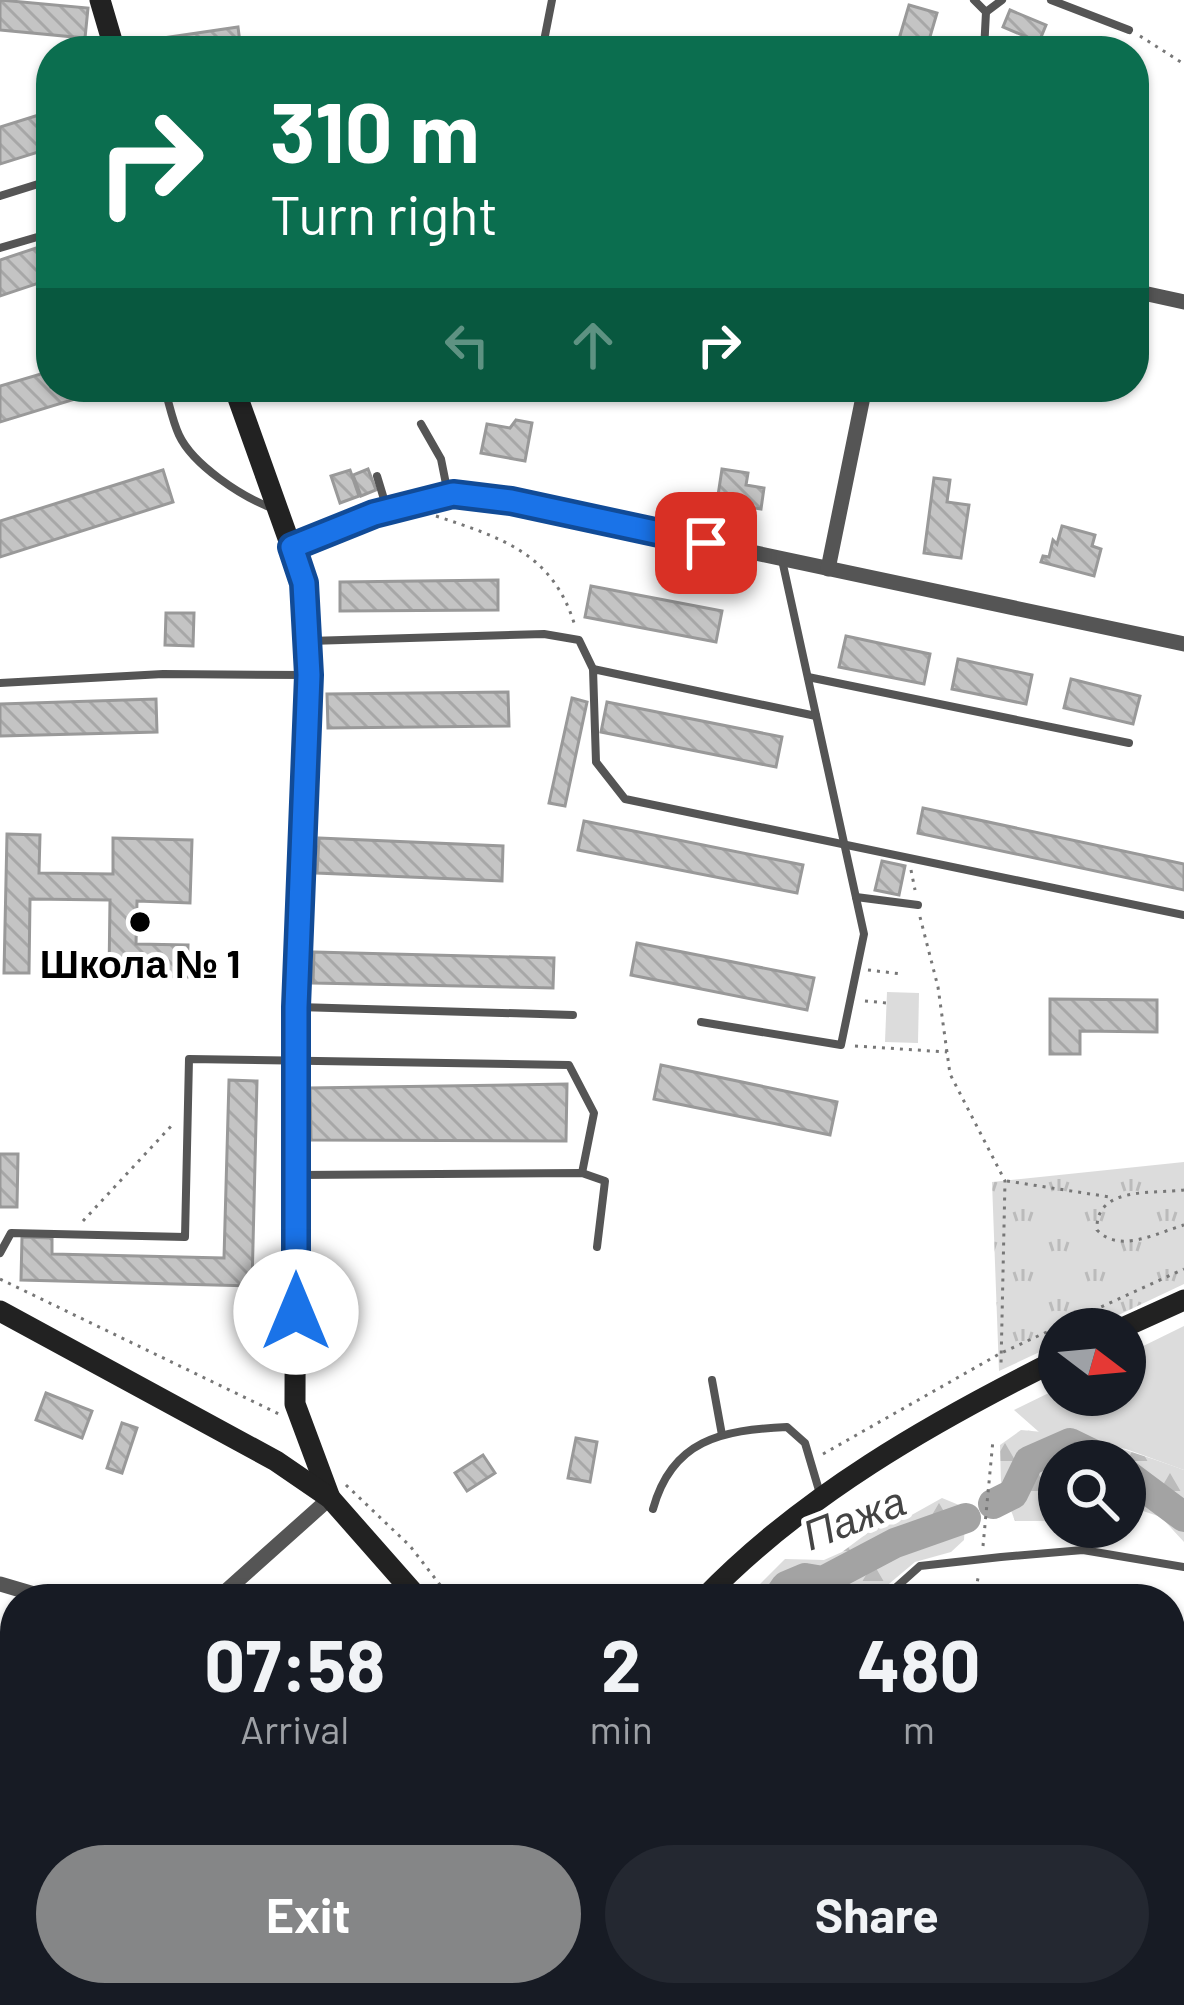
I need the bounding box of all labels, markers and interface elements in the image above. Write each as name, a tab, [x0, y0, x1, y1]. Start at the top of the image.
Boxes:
text: 310 m	[270, 79, 480, 180]
icon: right	[72, 84, 228, 240]
text: Turn right	[270, 181, 498, 246]
icon: left	[434, 312, 500, 378]
icon: ahead	[560, 312, 626, 378]
icon: right	[686, 312, 752, 378]
pin	[655, 492, 757, 594]
icon: arrive	[673, 510, 739, 576]
marker: Школа № 1	[127, 909, 153, 935]
place label: Школа № 1	[40, 939, 240, 986]
position arrow	[233, 1249, 359, 1375]
north arrow	[1038, 1308, 1146, 1416]
map controls	[1038, 1308, 1146, 1548]
button: search	[1038, 1440, 1146, 1548]
water label: Пажа	[795, 1474, 912, 1558]
text: 07:58	[204, 1620, 385, 1706]
text: 2	[601, 1620, 641, 1706]
text: 480	[857, 1620, 981, 1706]
text: Arrival	[240, 1705, 349, 1752]
text: min	[589, 1705, 653, 1752]
text: m	[903, 1705, 935, 1752]
button: Exit	[36, 1845, 581, 1983]
button: Share	[605, 1845, 1149, 1983]

